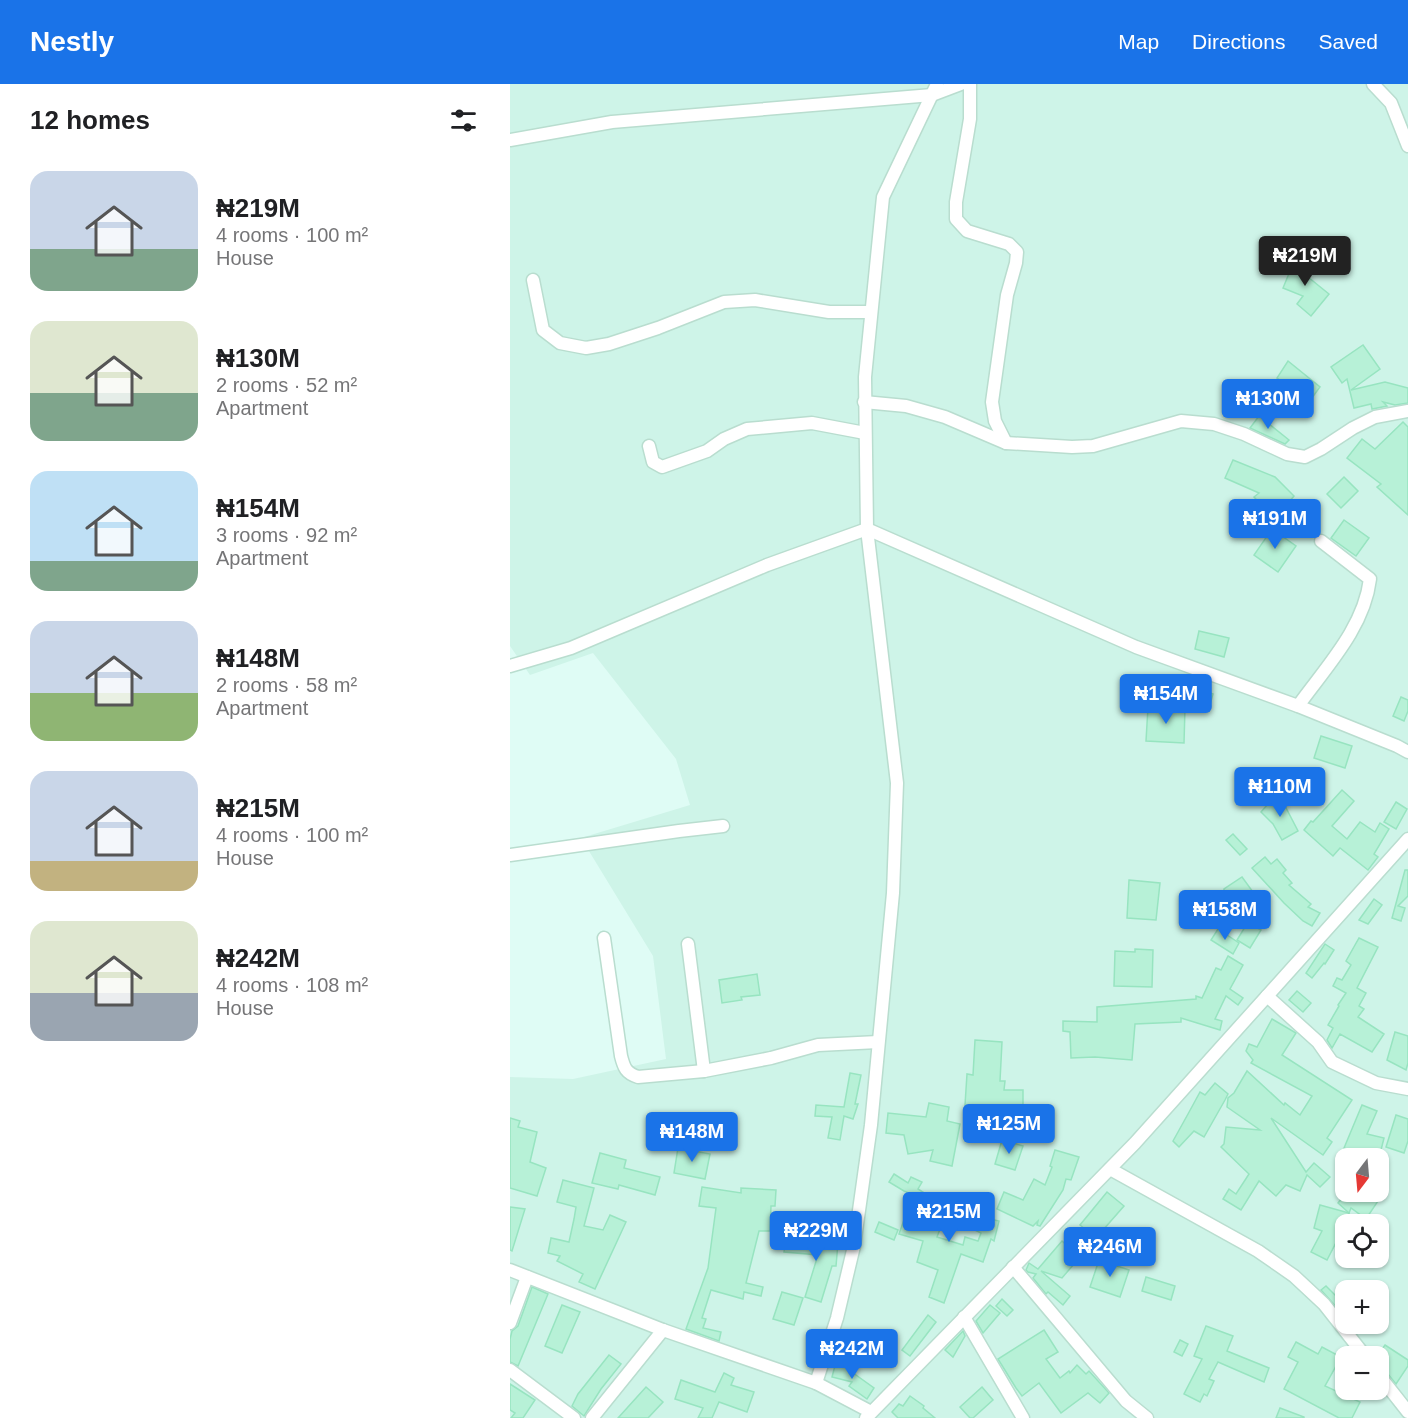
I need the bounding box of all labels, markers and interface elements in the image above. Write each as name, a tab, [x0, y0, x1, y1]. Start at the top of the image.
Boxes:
text: Nestly	[30, 26, 114, 57]
text: Map	[1118, 30, 1159, 53]
text: Directions	[1192, 30, 1285, 53]
text: Saved	[1318, 30, 1378, 53]
icon: filters	[447, 104, 480, 137]
text: 12 homes	[30, 105, 150, 135]
text: ₦219M	[216, 193, 300, 223]
icon: home	[78, 195, 150, 267]
text: 4 rooms · 100 m²	[216, 224, 368, 246]
pin: ₦219M	[1263, 236, 1347, 287]
text: ₦219M	[1273, 244, 1337, 266]
text: House	[216, 247, 274, 269]
text: ₦130M	[216, 343, 300, 373]
icon: home	[78, 345, 150, 417]
text: 2 rooms · 52 m²	[216, 374, 357, 396]
pin: ₦130M	[1226, 379, 1310, 430]
text: ₦130M	[1236, 387, 1300, 409]
text: Apartment	[216, 397, 308, 419]
text: ₦154M	[216, 493, 300, 523]
icon: home	[78, 495, 150, 567]
pin: ₦191M	[1233, 499, 1317, 550]
text: ₦191M	[1243, 507, 1307, 529]
text: 3 rooms · 92 m²	[216, 524, 357, 546]
text: Apartment	[216, 547, 308, 569]
text: ₦148M	[216, 643, 300, 673]
icon: home	[78, 645, 150, 717]
text: 2 rooms · 58 m²	[216, 674, 357, 696]
pin: ₦154M	[1124, 674, 1208, 725]
text: ₦154M	[1134, 682, 1198, 704]
text: Apartment	[216, 697, 308, 719]
pin: ₦110M	[1238, 767, 1322, 818]
text: ₦110M	[1248, 775, 1312, 797]
text: ₦215M	[216, 793, 300, 823]
icon: home	[78, 795, 150, 867]
text: 4 rooms · 100 m²	[216, 824, 368, 846]
text: House	[216, 847, 274, 869]
pin: ₦158M	[1183, 890, 1267, 941]
text: ₦158M	[1193, 898, 1257, 920]
text: ₦242M	[216, 943, 300, 973]
icon: home	[78, 945, 150, 1017]
text: 4 rooms · 108 m²	[216, 974, 368, 996]
text: House	[216, 997, 274, 1019]
pin: ₦125M	[967, 1104, 1051, 1155]
pin: ₦148M	[650, 1112, 734, 1163]
text: ₦125M	[977, 1112, 1041, 1134]
text: ₦148M	[660, 1120, 724, 1142]
north arrow	[1335, 1148, 1389, 1202]
map controls	[1335, 1148, 1389, 1400]
pin: ₦215M	[907, 1192, 991, 1243]
text: ₦215M	[917, 1200, 981, 1222]
pin: ₦229M	[774, 1211, 858, 1262]
button: locate	[1335, 1214, 1389, 1268]
text: ₦229M	[784, 1219, 848, 1241]
pin: ₦246M	[1068, 1227, 1152, 1278]
text: ₦246M	[1078, 1235, 1142, 1257]
button: +	[1335, 1280, 1389, 1334]
pin: ₦242M	[810, 1329, 894, 1380]
text: ₦242M	[820, 1337, 884, 1359]
button: −	[1335, 1346, 1389, 1400]

